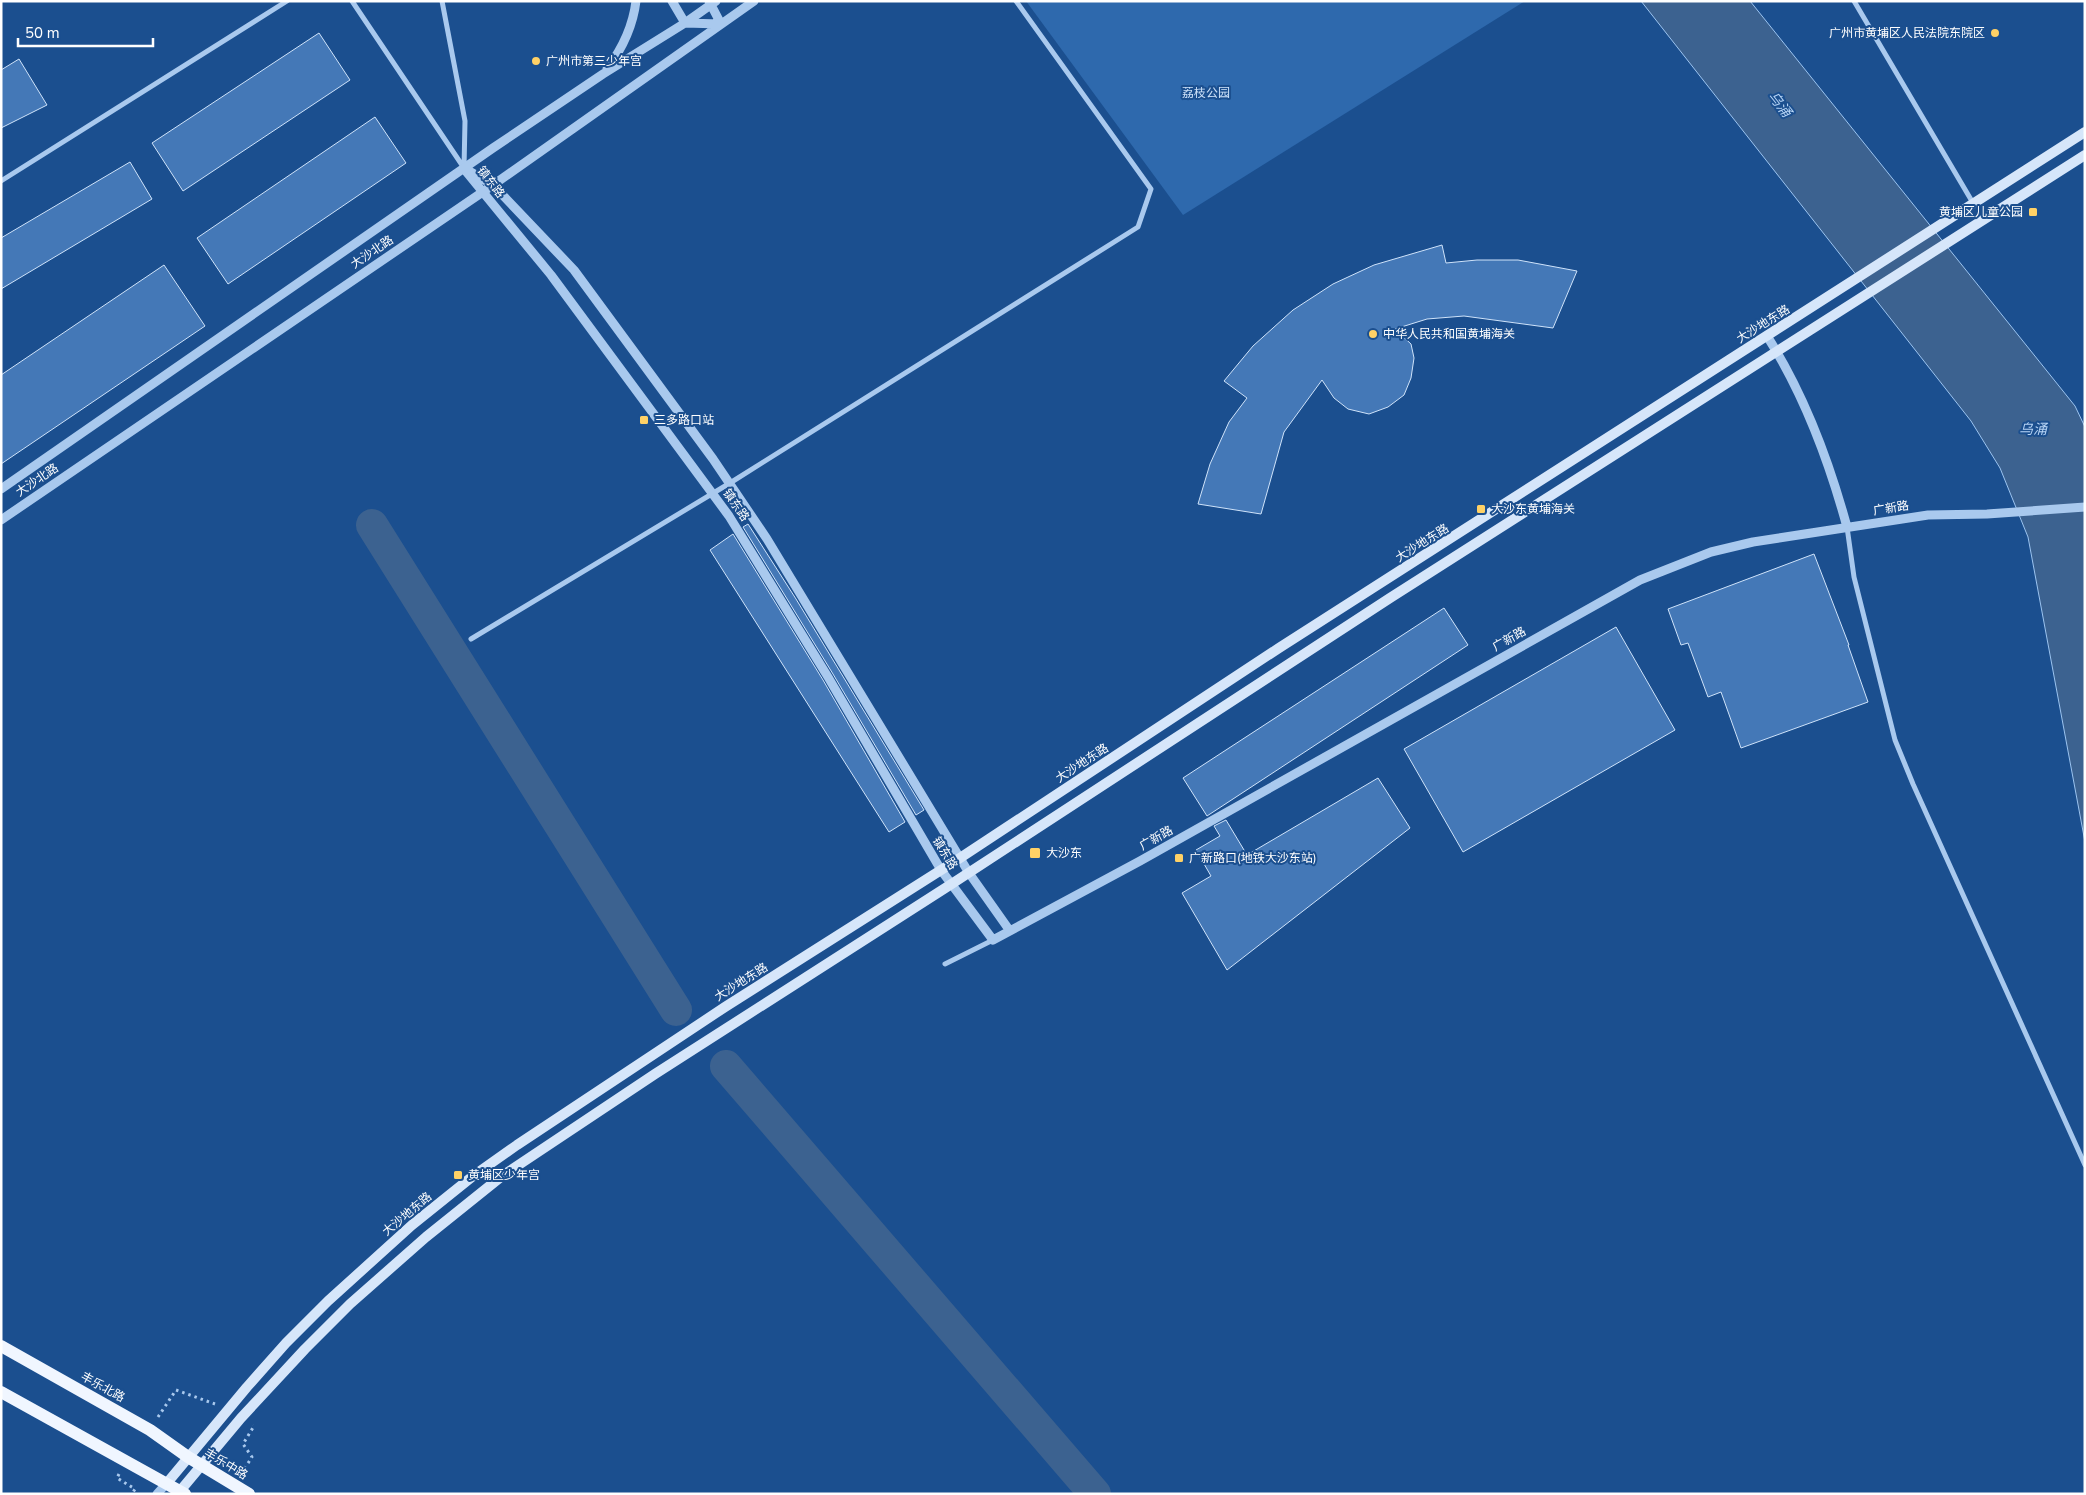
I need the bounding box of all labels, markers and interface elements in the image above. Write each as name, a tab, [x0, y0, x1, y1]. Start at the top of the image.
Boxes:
scale bar	[18, 15, 152, 47]
text: 50 m	[25, 23, 60, 43]
place label: 广州市黄埔区人民法院东院区	[1829, 25, 1985, 41]
marker: 广州市黄埔区人民法院东院区	[1989, 27, 2001, 39]
place label: 广州市第三少年宫	[546, 53, 642, 69]
marker: 广州市第三少年宫	[530, 55, 542, 67]
park label: 荔枝公园	[1182, 85, 1230, 101]
water label: 乌涌	[1764, 87, 1797, 123]
street label: 镇东路	[474, 163, 508, 201]
place label: 黄埔区儿童公园	[1939, 204, 2023, 220]
marker: 黄埔区儿童公园	[2027, 206, 2039, 218]
street label: 大沙北路	[348, 232, 396, 272]
street label: 大沙地东路	[1733, 301, 1793, 347]
place label: 中华人民共和国黄埔海关	[1383, 326, 1515, 342]
marker: 中华人民共和国黄埔海关	[1367, 328, 1379, 340]
place label: 三多路口站	[654, 412, 714, 428]
marker: 三多路口站	[638, 414, 650, 426]
water label: 乌涌	[2019, 420, 2049, 439]
street label: 大沙北路	[13, 460, 61, 500]
street label: 镇东路	[719, 486, 753, 524]
street label: 广新路	[1872, 497, 1910, 519]
place label: 大沙东黄埔海关	[1491, 501, 1575, 517]
marker: 大沙东黄埔海关	[1475, 503, 1487, 515]
street label: 大沙地东路	[1392, 520, 1452, 566]
street label: 广新路	[1489, 623, 1529, 655]
street label: 大沙地东路	[1052, 740, 1112, 786]
street label: 广新路	[1136, 822, 1176, 854]
street label: 镇东路	[929, 833, 961, 873]
place label: 大沙东	[1046, 845, 1082, 861]
marker: 大沙东	[1028, 846, 1042, 860]
place label: 广新路口(地铁大沙东站)	[1189, 850, 1317, 866]
marker: 广新路口(地铁大沙东站)	[1173, 852, 1185, 864]
street label: 大沙地东路	[711, 959, 771, 1005]
place label: 黄埔区少年宫	[468, 1167, 540, 1183]
marker: 黄埔区少年宫	[452, 1169, 464, 1181]
street label: 大沙地东路	[379, 1189, 435, 1239]
street label: 丰乐北路	[78, 1368, 128, 1406]
street label: 丰乐中路	[201, 1445, 251, 1483]

